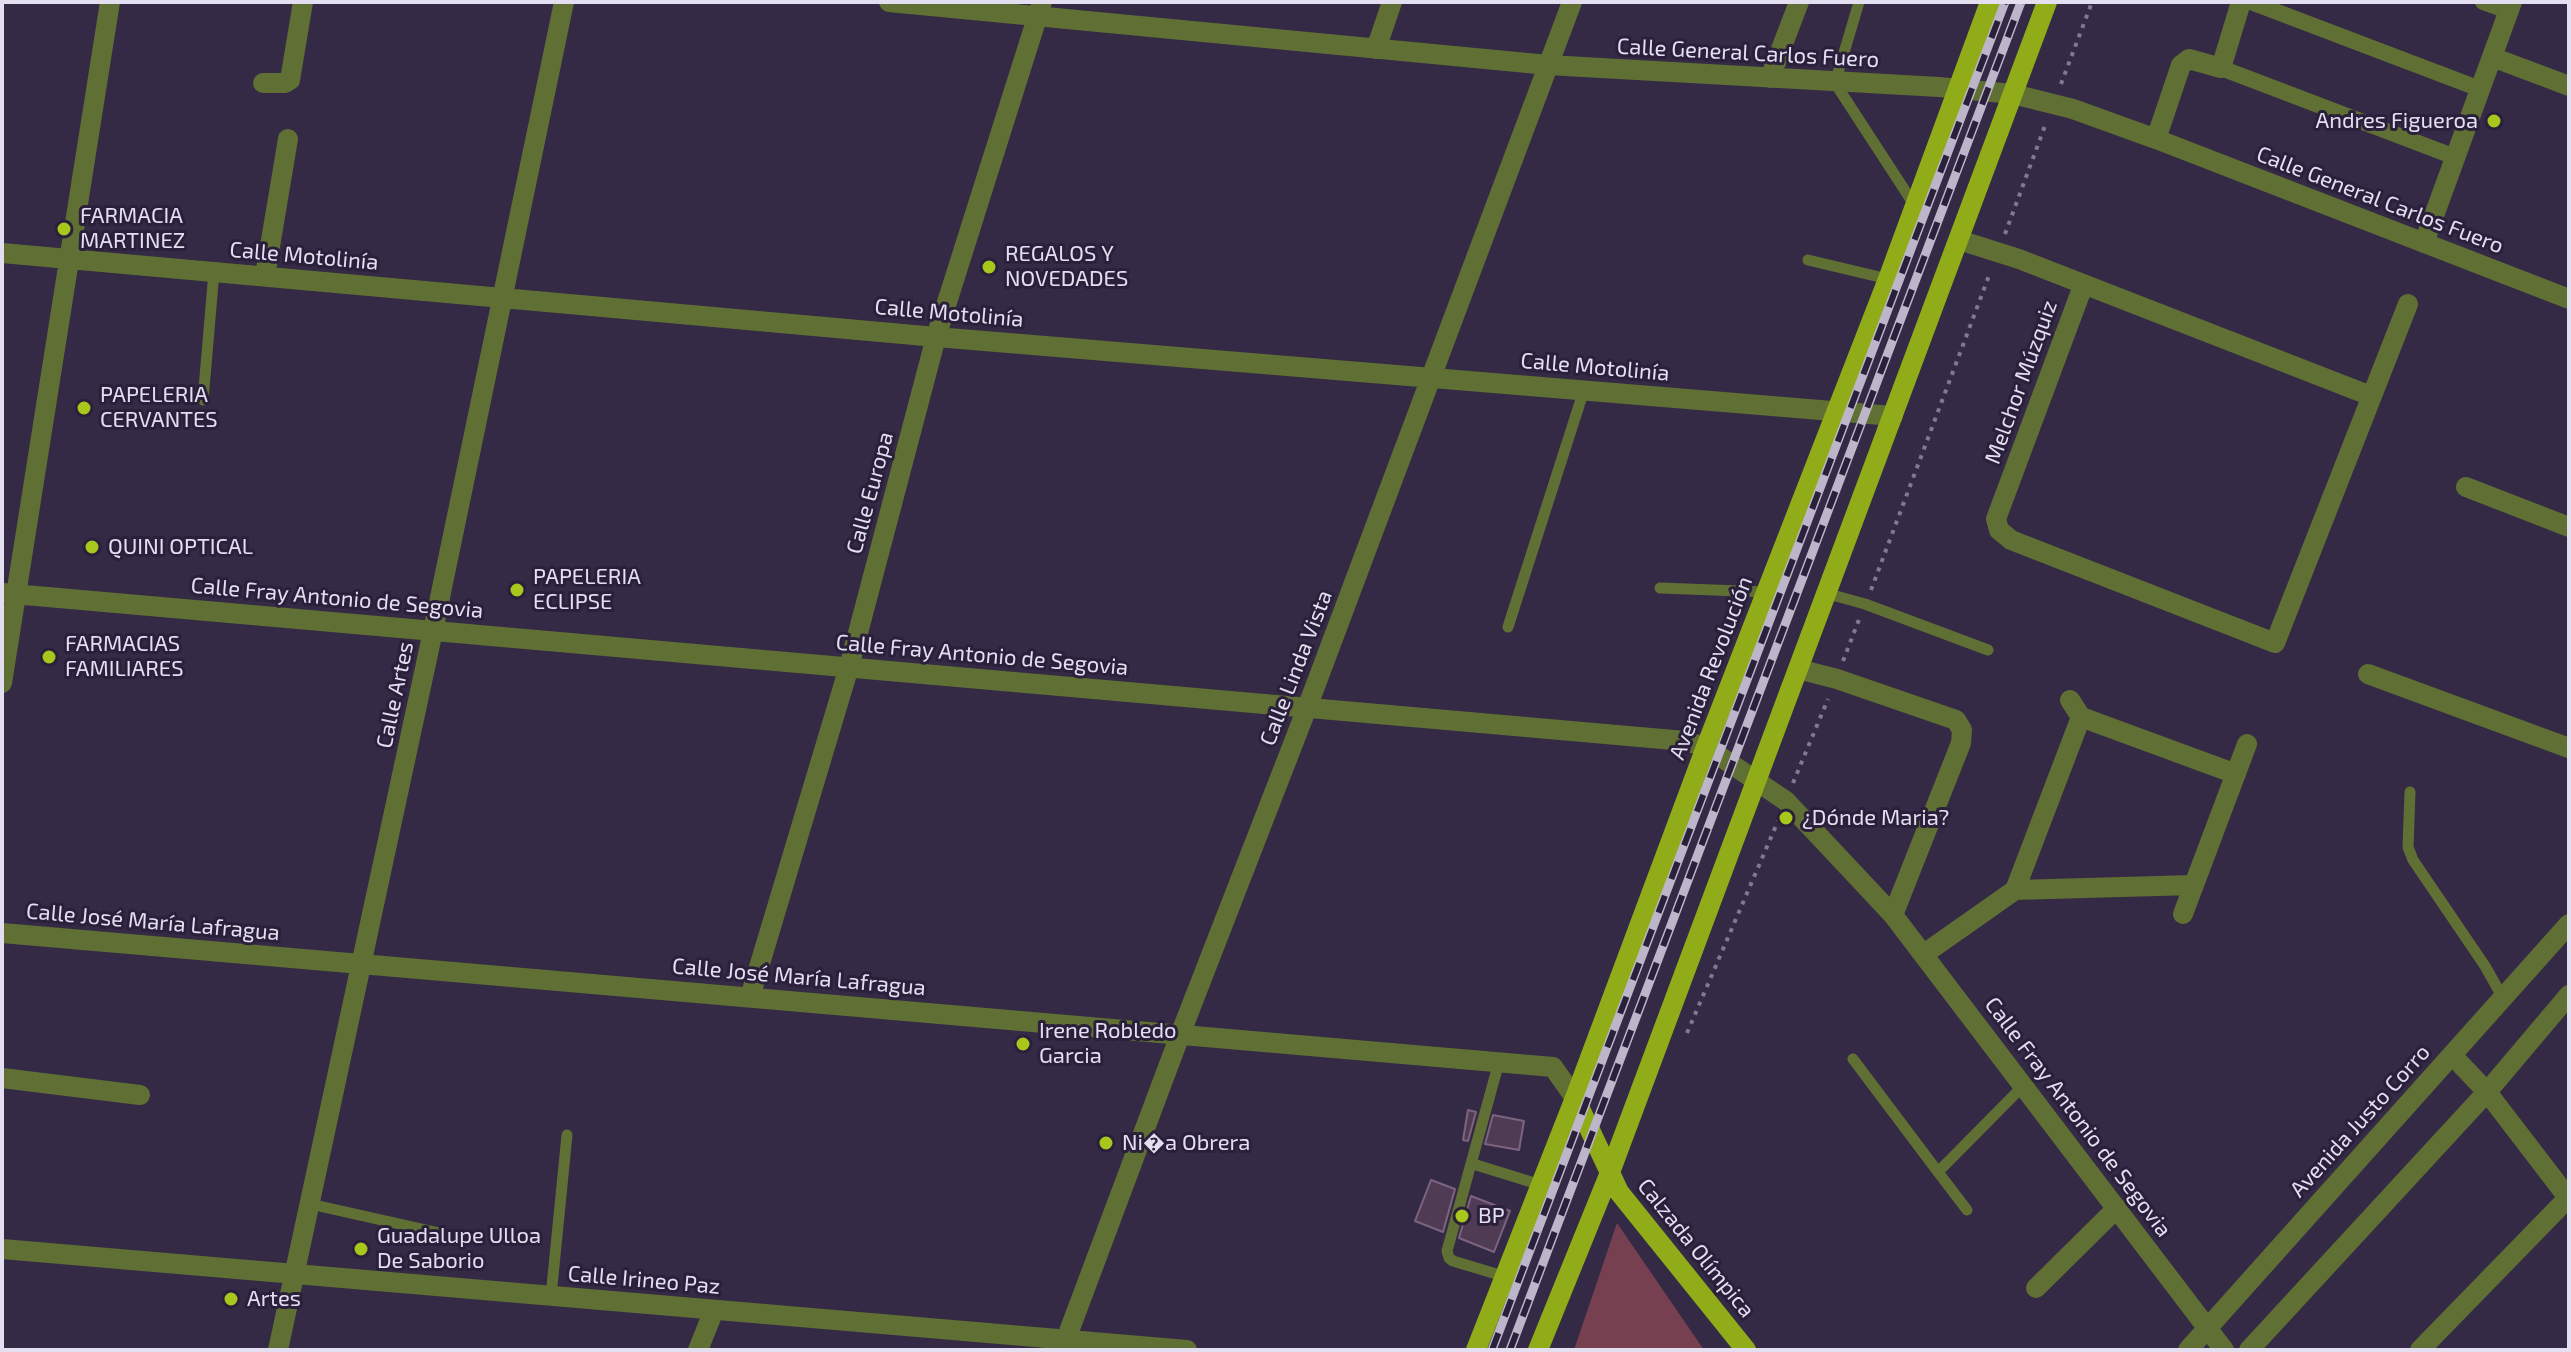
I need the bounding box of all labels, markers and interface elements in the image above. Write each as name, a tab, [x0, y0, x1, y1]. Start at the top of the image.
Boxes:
street label: Calle General Carlos Fuero	[1616, 33, 1880, 73]
place label: Andres Figueroa	[2315, 108, 2478, 134]
marker: Andres Figueroa	[2485, 112, 2503, 130]
street label: Calle General Carlos Fuero	[2253, 141, 2507, 259]
place label: FARMACIA MARTINEZ	[80, 203, 185, 254]
marker: FARMACIA MARTINEZ	[55, 220, 73, 238]
street label: Calle Motolinía	[228, 236, 380, 276]
place label: REGALOS Y NOVEDADES	[1005, 241, 1128, 292]
marker: REGALOS Y NOVEDADES	[980, 258, 998, 276]
street label: Calle Motolinía	[873, 293, 1025, 333]
street label: Melchor Múzquiz	[1979, 297, 2063, 467]
street label: Calle Motolinía	[1519, 347, 1671, 387]
place label: PAPELERIA CERVANTES	[100, 382, 218, 434]
marker: PAPELERIA CERVANTES	[75, 399, 93, 417]
street label: Calle Europa	[841, 429, 899, 557]
place label: QUINI OPTICAL	[108, 534, 253, 560]
marker: QUINI OPTICAL	[83, 538, 101, 556]
place label: PAPELERIA ECLIPSE	[533, 564, 641, 616]
street label: Calle Fray Antonio de Segovia	[190, 572, 484, 624]
street label: Avenida Revolución	[1664, 573, 1758, 763]
marker: PAPELERIA ECLIPSE	[508, 581, 526, 599]
street label: Calle Linda Vista	[1254, 587, 1338, 749]
street label: Calle Fray Antonio de Segovia	[835, 629, 1129, 681]
place label: FARMACIAS FAMILIARES	[65, 631, 183, 682]
street label: Calle Artes	[371, 639, 419, 751]
marker: FARMACIAS FAMILIARES	[40, 648, 58, 666]
place label: ¿Dónde Maria?	[1802, 805, 1949, 831]
marker: ¿Dónde Maria?	[1777, 809, 1795, 827]
street label: Calle José María Lafragua	[25, 898, 281, 946]
street label: Calle José María Lafragua	[671, 953, 927, 1001]
street label: Calle Fray Antonio de Segovia	[1979, 992, 2177, 1242]
place label: Irene Robledo Garcia	[1039, 1018, 1177, 1070]
marker: Irene Robledo Garcia	[1014, 1035, 1032, 1053]
street label: Avenida Justo Corro	[2285, 1039, 2435, 1203]
place label: Ni�a Obrera	[1122, 1130, 1250, 1156]
marker: Ni�a Obrera	[1097, 1134, 1115, 1152]
street label: Calzada Olímpica	[1632, 1173, 1760, 1323]
place label: BP	[1478, 1203, 1505, 1229]
marker: BP	[1453, 1207, 1471, 1225]
place label: Guadalupe Ulloa De Saborio	[377, 1223, 541, 1274]
marker: Guadalupe Ulloa De Saborio	[352, 1240, 370, 1258]
street label: Calle Irineo Paz	[567, 1260, 721, 1300]
place label: Artes	[247, 1286, 301, 1312]
marker: Artes	[222, 1290, 240, 1308]

